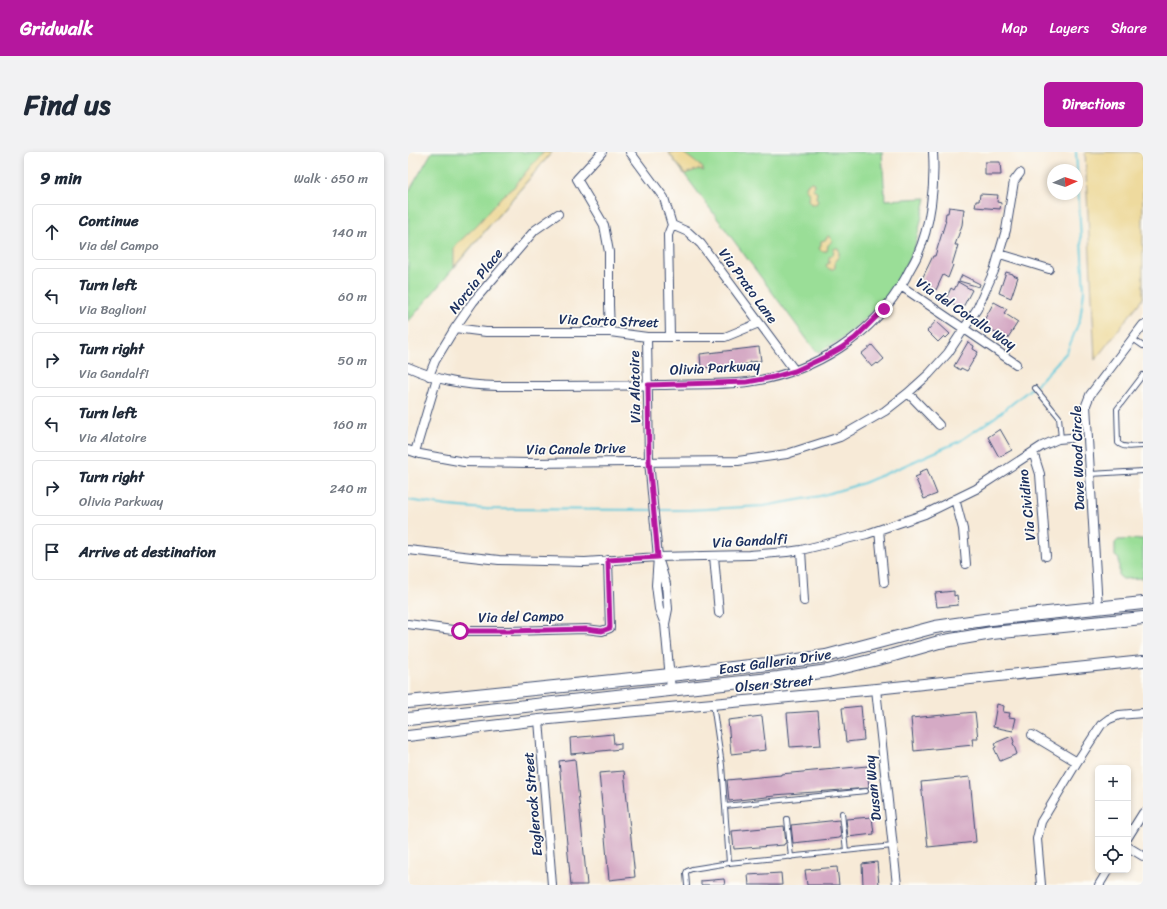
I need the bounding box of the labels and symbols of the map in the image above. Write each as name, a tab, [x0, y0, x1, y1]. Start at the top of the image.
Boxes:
north arrow	[1047, 164, 1083, 200]
street label: Norcia Place	[442, 243, 510, 319]
street label: Via Prato Lane	[712, 243, 784, 329]
street label: Via del Corallo Way	[911, 271, 1022, 357]
route end	[875, 300, 893, 318]
street label: Via Corto Street	[559, 307, 659, 335]
street label: Via Alatoire	[622, 350, 648, 424]
street label: Olivia Parkway	[669, 353, 762, 383]
street label: Dave Wood Circle	[1064, 405, 1092, 511]
street label: Via Canale Drive	[526, 436, 626, 462]
street label: Via Cividino	[1011, 468, 1043, 542]
street label: Via Gandalfi	[712, 527, 789, 555]
street label: Via del Campo	[478, 604, 564, 630]
route start	[451, 622, 469, 640]
street label: East Galleria Drive	[717, 642, 833, 682]
street label: Olsen Street	[734, 668, 815, 700]
street label: Eaglerock Street	[516, 751, 550, 857]
street label: Dusan Way	[857, 753, 889, 822]

